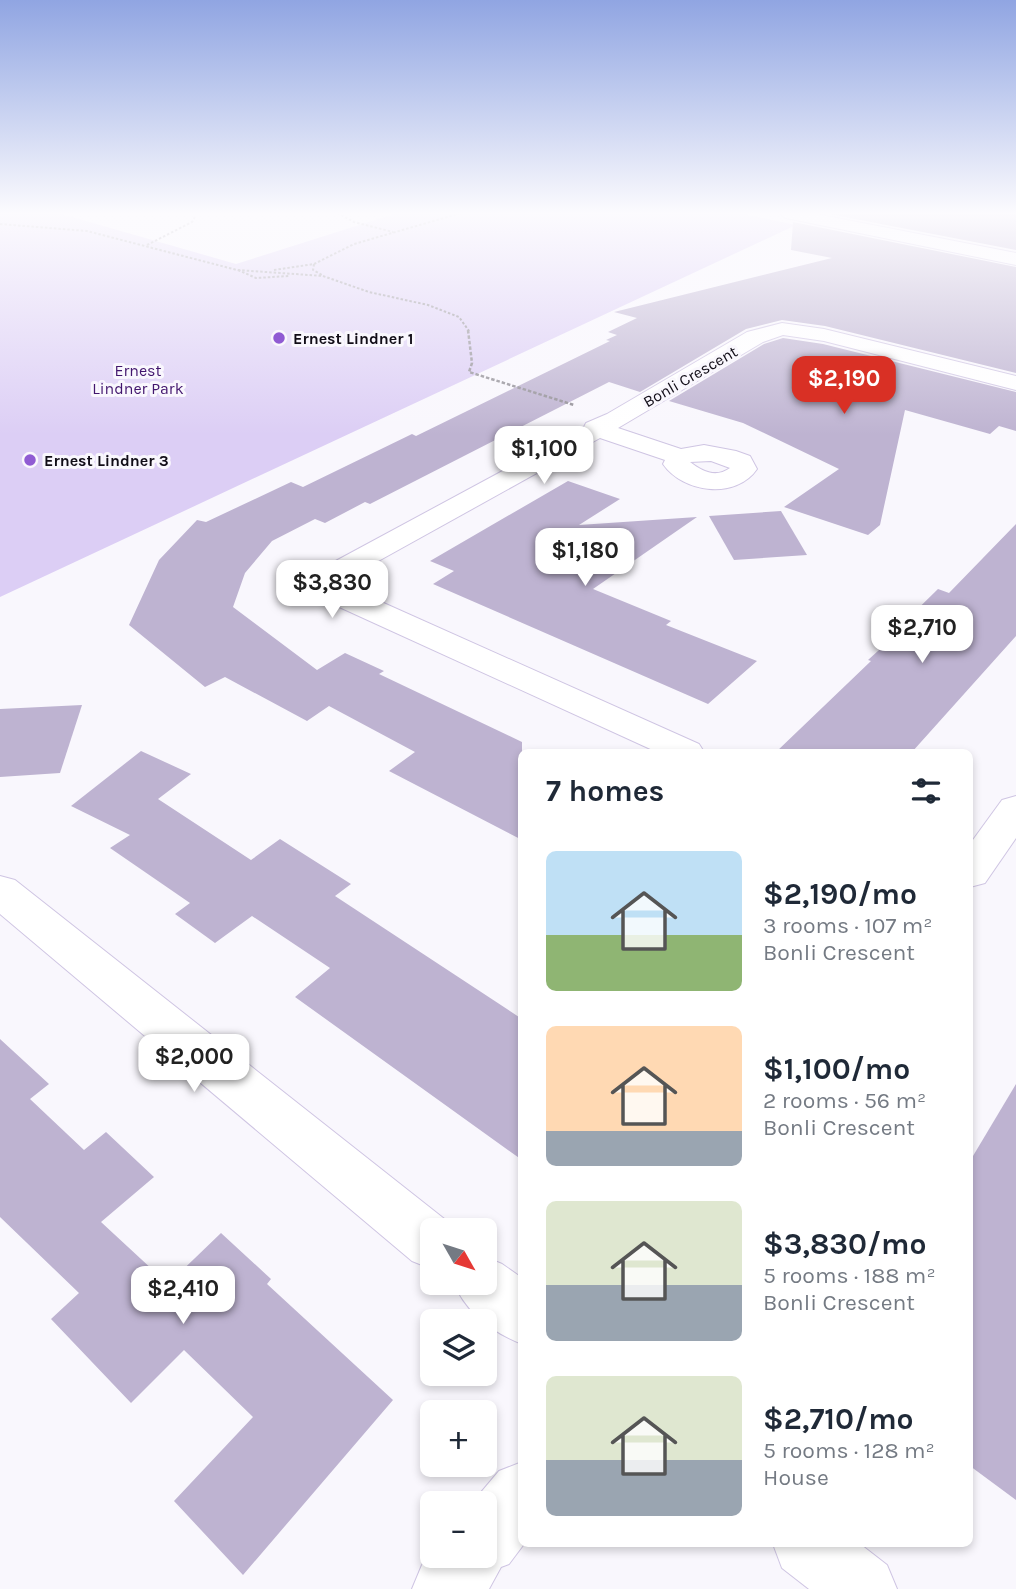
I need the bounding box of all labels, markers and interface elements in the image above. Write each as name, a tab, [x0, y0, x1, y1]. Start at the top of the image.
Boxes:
place label: Ernest Lindner 1	[293, 329, 413, 348]
marker: Ernest Lindner 1	[271, 330, 287, 346]
street label: Bonli Crescent	[640, 342, 741, 411]
pin: $2,190	[787, 356, 901, 416]
park label: Ernest Lindner Park	[92, 361, 184, 398]
text: $2,190	[808, 365, 880, 392]
pin: $1,100	[487, 426, 601, 486]
text: $1,100	[510, 435, 578, 462]
place label: Ernest Lindner 3	[44, 451, 169, 470]
marker: Ernest Lindner 3	[22, 452, 38, 468]
pin: $1,180	[528, 528, 642, 588]
text: $1,180	[551, 537, 619, 564]
pin: $3,830	[275, 560, 389, 620]
text: $3,830	[292, 569, 372, 596]
pin: $2,710	[865, 606, 979, 665]
text: $2,710	[887, 614, 957, 641]
icon: filters	[907, 772, 945, 810]
text: 7 homes	[546, 773, 664, 809]
text: $2,190/mo	[763, 876, 917, 912]
icon: home	[602, 879, 686, 963]
text: 3 rooms · 107 m²	[763, 912, 932, 939]
text: Bonli Crescent	[763, 939, 915, 966]
pin: $2,000	[137, 1034, 251, 1094]
text: $2,000	[154, 1043, 234, 1070]
text: $1,100/mo	[763, 1051, 910, 1087]
icon: home	[602, 1054, 686, 1138]
text: 2 rooms · 56 m²	[763, 1087, 926, 1114]
text: Bonli Crescent	[763, 1114, 915, 1141]
north arrow	[420, 1218, 497, 1295]
map controls	[420, 1218, 497, 1568]
text: $3,830/mo	[763, 1226, 927, 1262]
icon: home	[602, 1229, 686, 1313]
text: 5 rooms · 188 m²	[763, 1262, 936, 1289]
pin: $2,410	[126, 1266, 240, 1326]
text: $2,410	[147, 1275, 219, 1302]
text: Bonli Crescent	[763, 1289, 915, 1316]
button: layers	[420, 1309, 497, 1386]
button: +	[420, 1400, 497, 1477]
text: $2,710/mo	[763, 1401, 914, 1437]
icon: home	[602, 1404, 686, 1488]
text: 5 rooms · 128 m²	[763, 1437, 935, 1464]
text: House	[763, 1464, 829, 1491]
button: −	[420, 1491, 497, 1568]

